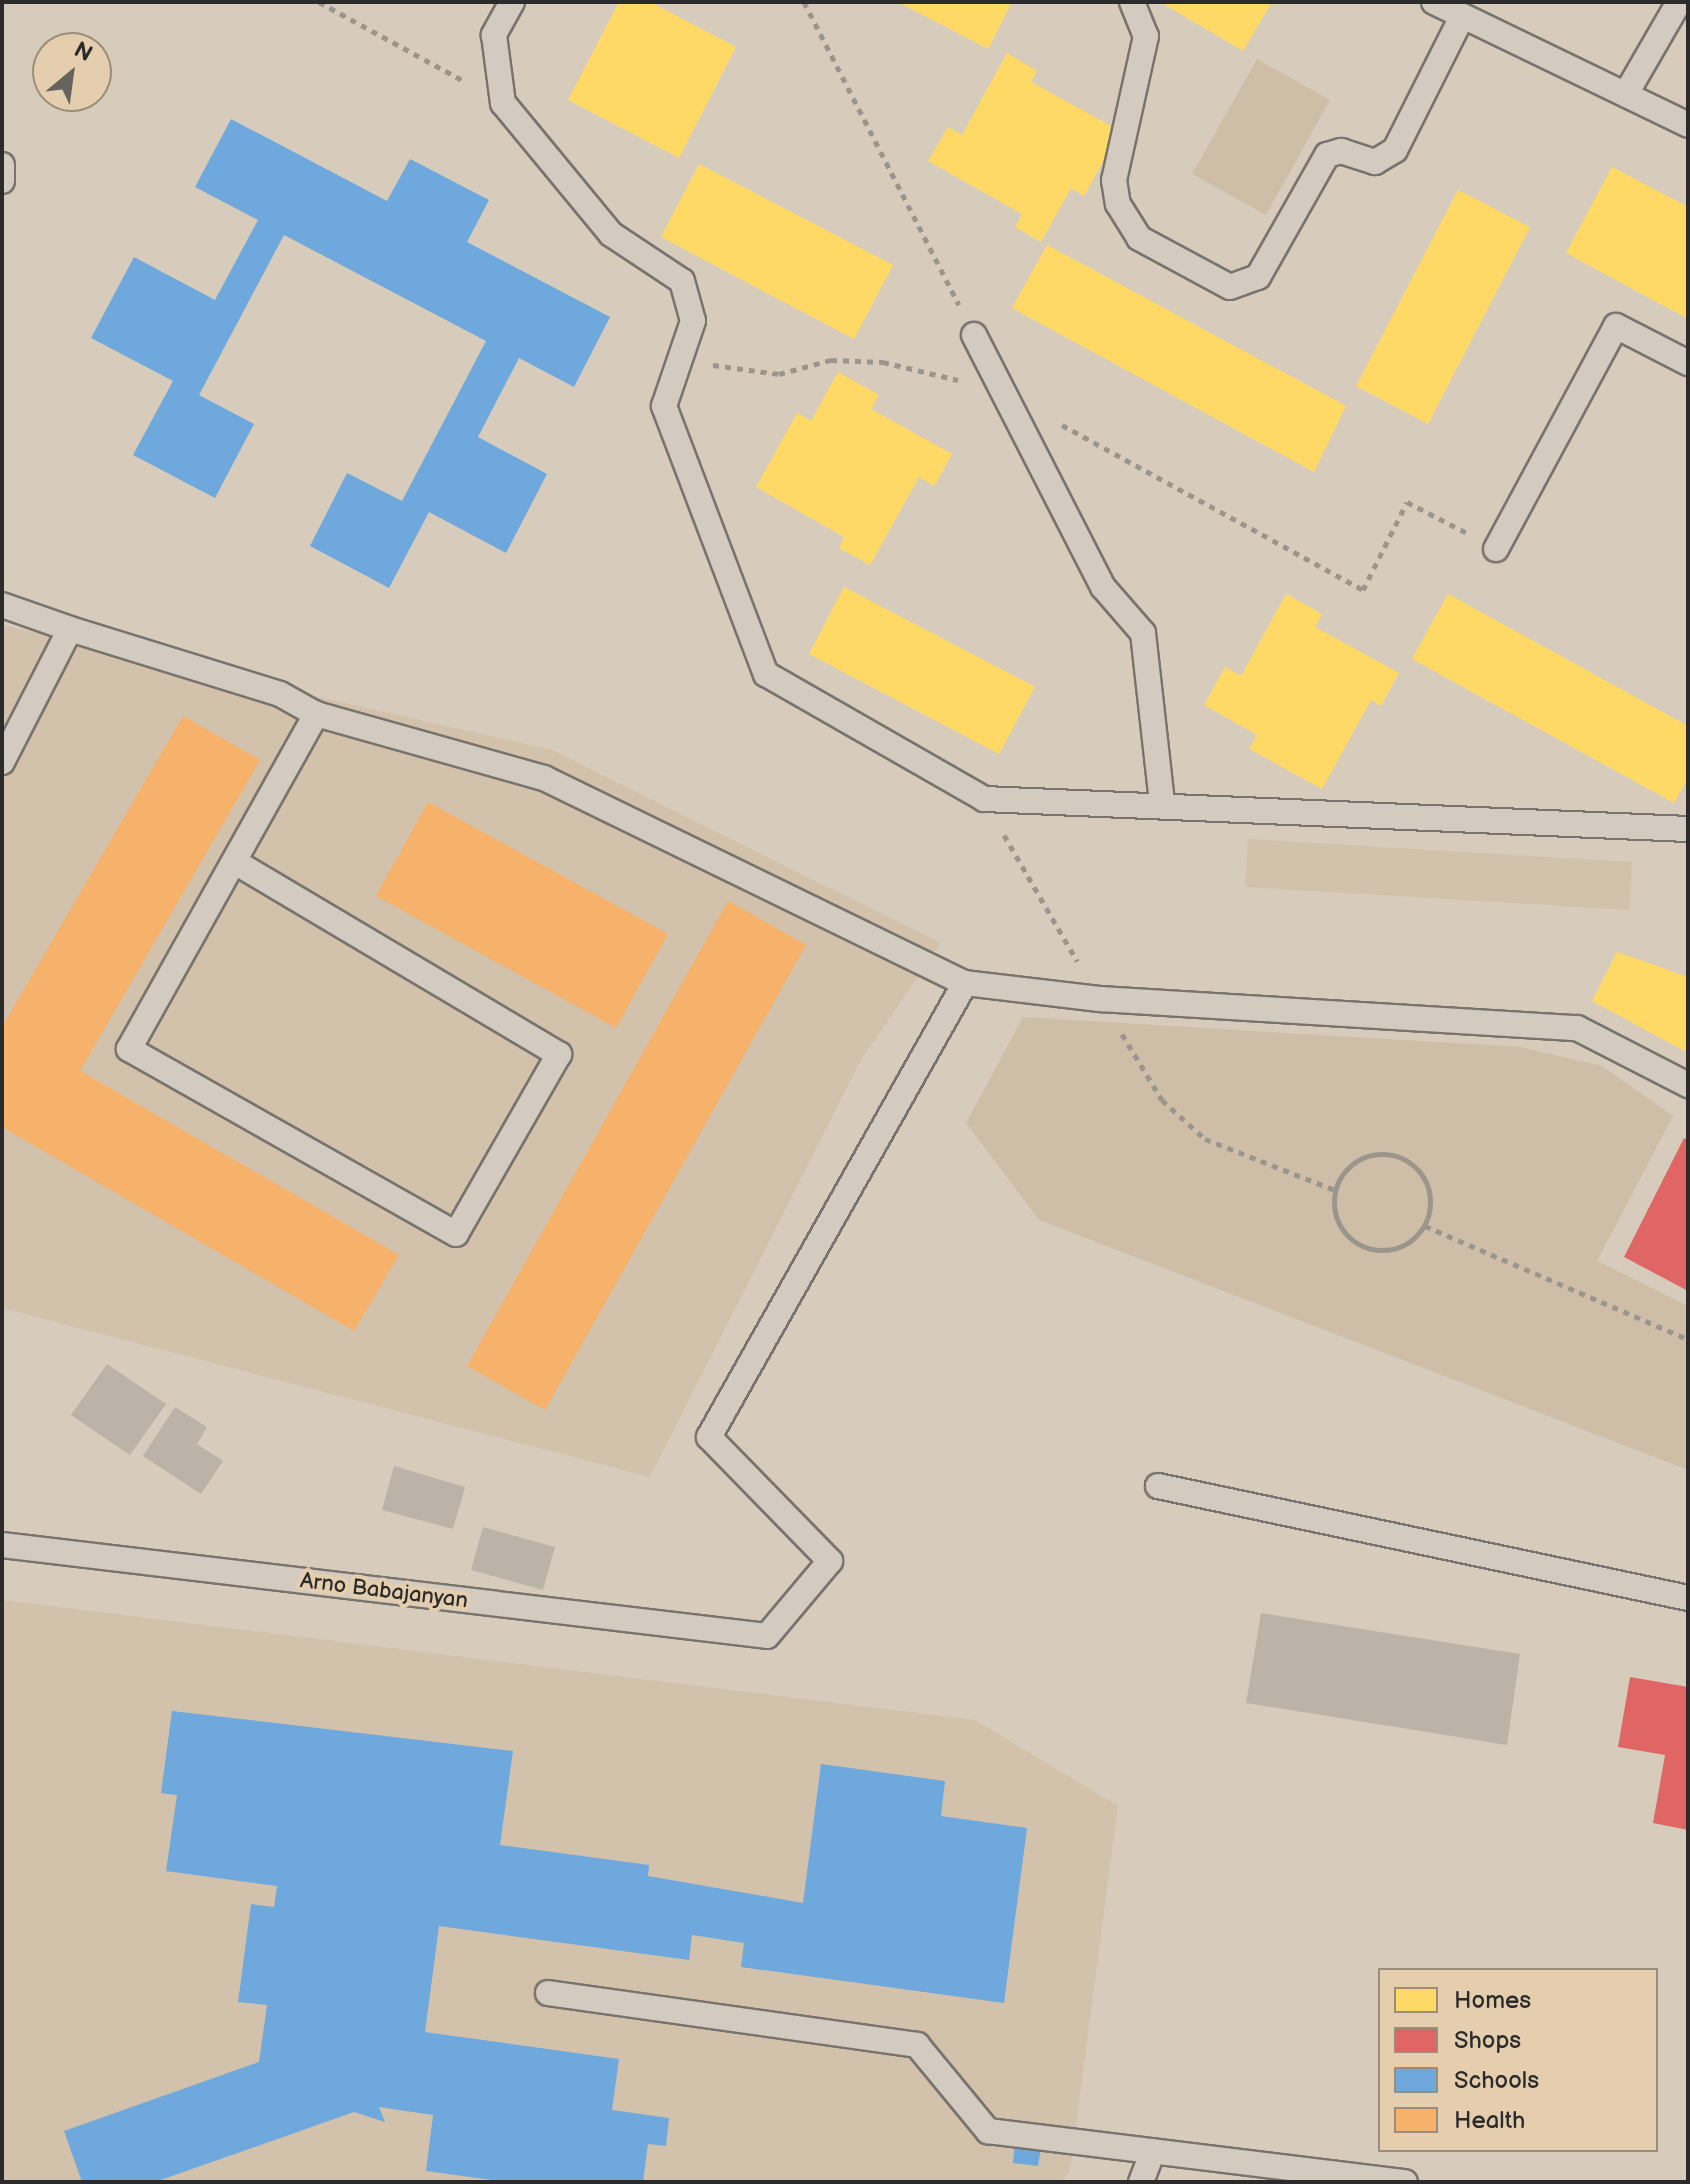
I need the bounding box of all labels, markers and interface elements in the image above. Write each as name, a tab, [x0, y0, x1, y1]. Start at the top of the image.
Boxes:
north arrow	[32, 32, 112, 112]
text: N	[69, 37, 97, 68]
street label: Arno Babajanyan	[299, 1568, 469, 1614]
legend	[1378, 1968, 1658, 2152]
text: Homes	[1454, 1986, 1531, 2015]
text: Shops	[1454, 2026, 1521, 2055]
text: Schools	[1454, 2066, 1539, 2095]
text: Health	[1454, 2106, 1525, 2135]

